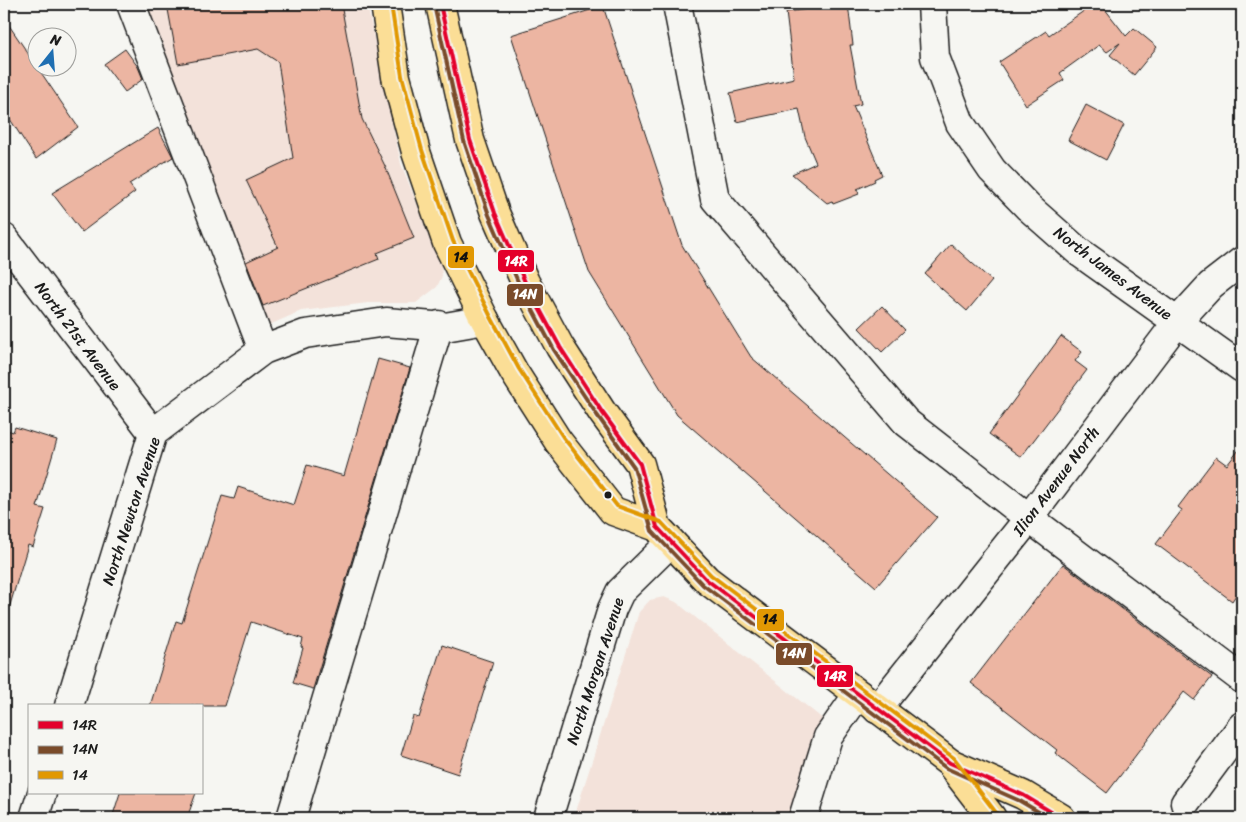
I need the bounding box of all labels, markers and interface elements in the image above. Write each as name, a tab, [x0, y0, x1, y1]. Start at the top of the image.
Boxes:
text: N	[46, 26, 64, 54]
north arrow	[28, 28, 78, 78]
street label: North James Avenue	[1047, 218, 1179, 328]
line badge: 14	[447, 245, 475, 269]
text: 14	[454, 245, 469, 270]
line badge: 14R	[497, 249, 535, 273]
text: 14R	[504, 249, 528, 274]
street label: North 21st Avenue	[27, 275, 129, 397]
text: 14N	[513, 282, 538, 307]
line badge: 14N	[506, 283, 544, 307]
street label: Ilion Avenue North	[1004, 420, 1107, 543]
street label: North Newton Avenue	[93, 433, 169, 589]
unlabelled marker	[603, 490, 613, 500]
street label: North Morgan Avenue	[557, 593, 633, 749]
text: 14	[763, 607, 778, 632]
line badge: 14	[756, 608, 785, 632]
text: 14N	[782, 641, 807, 666]
line badge: 14N	[775, 642, 813, 666]
line badge: 14R	[816, 664, 854, 688]
text: 14R	[823, 664, 847, 689]
legend	[28, 704, 202, 794]
text: 14R	[72, 712, 97, 738]
text: 14N	[72, 736, 99, 762]
text: 14	[72, 762, 88, 788]

